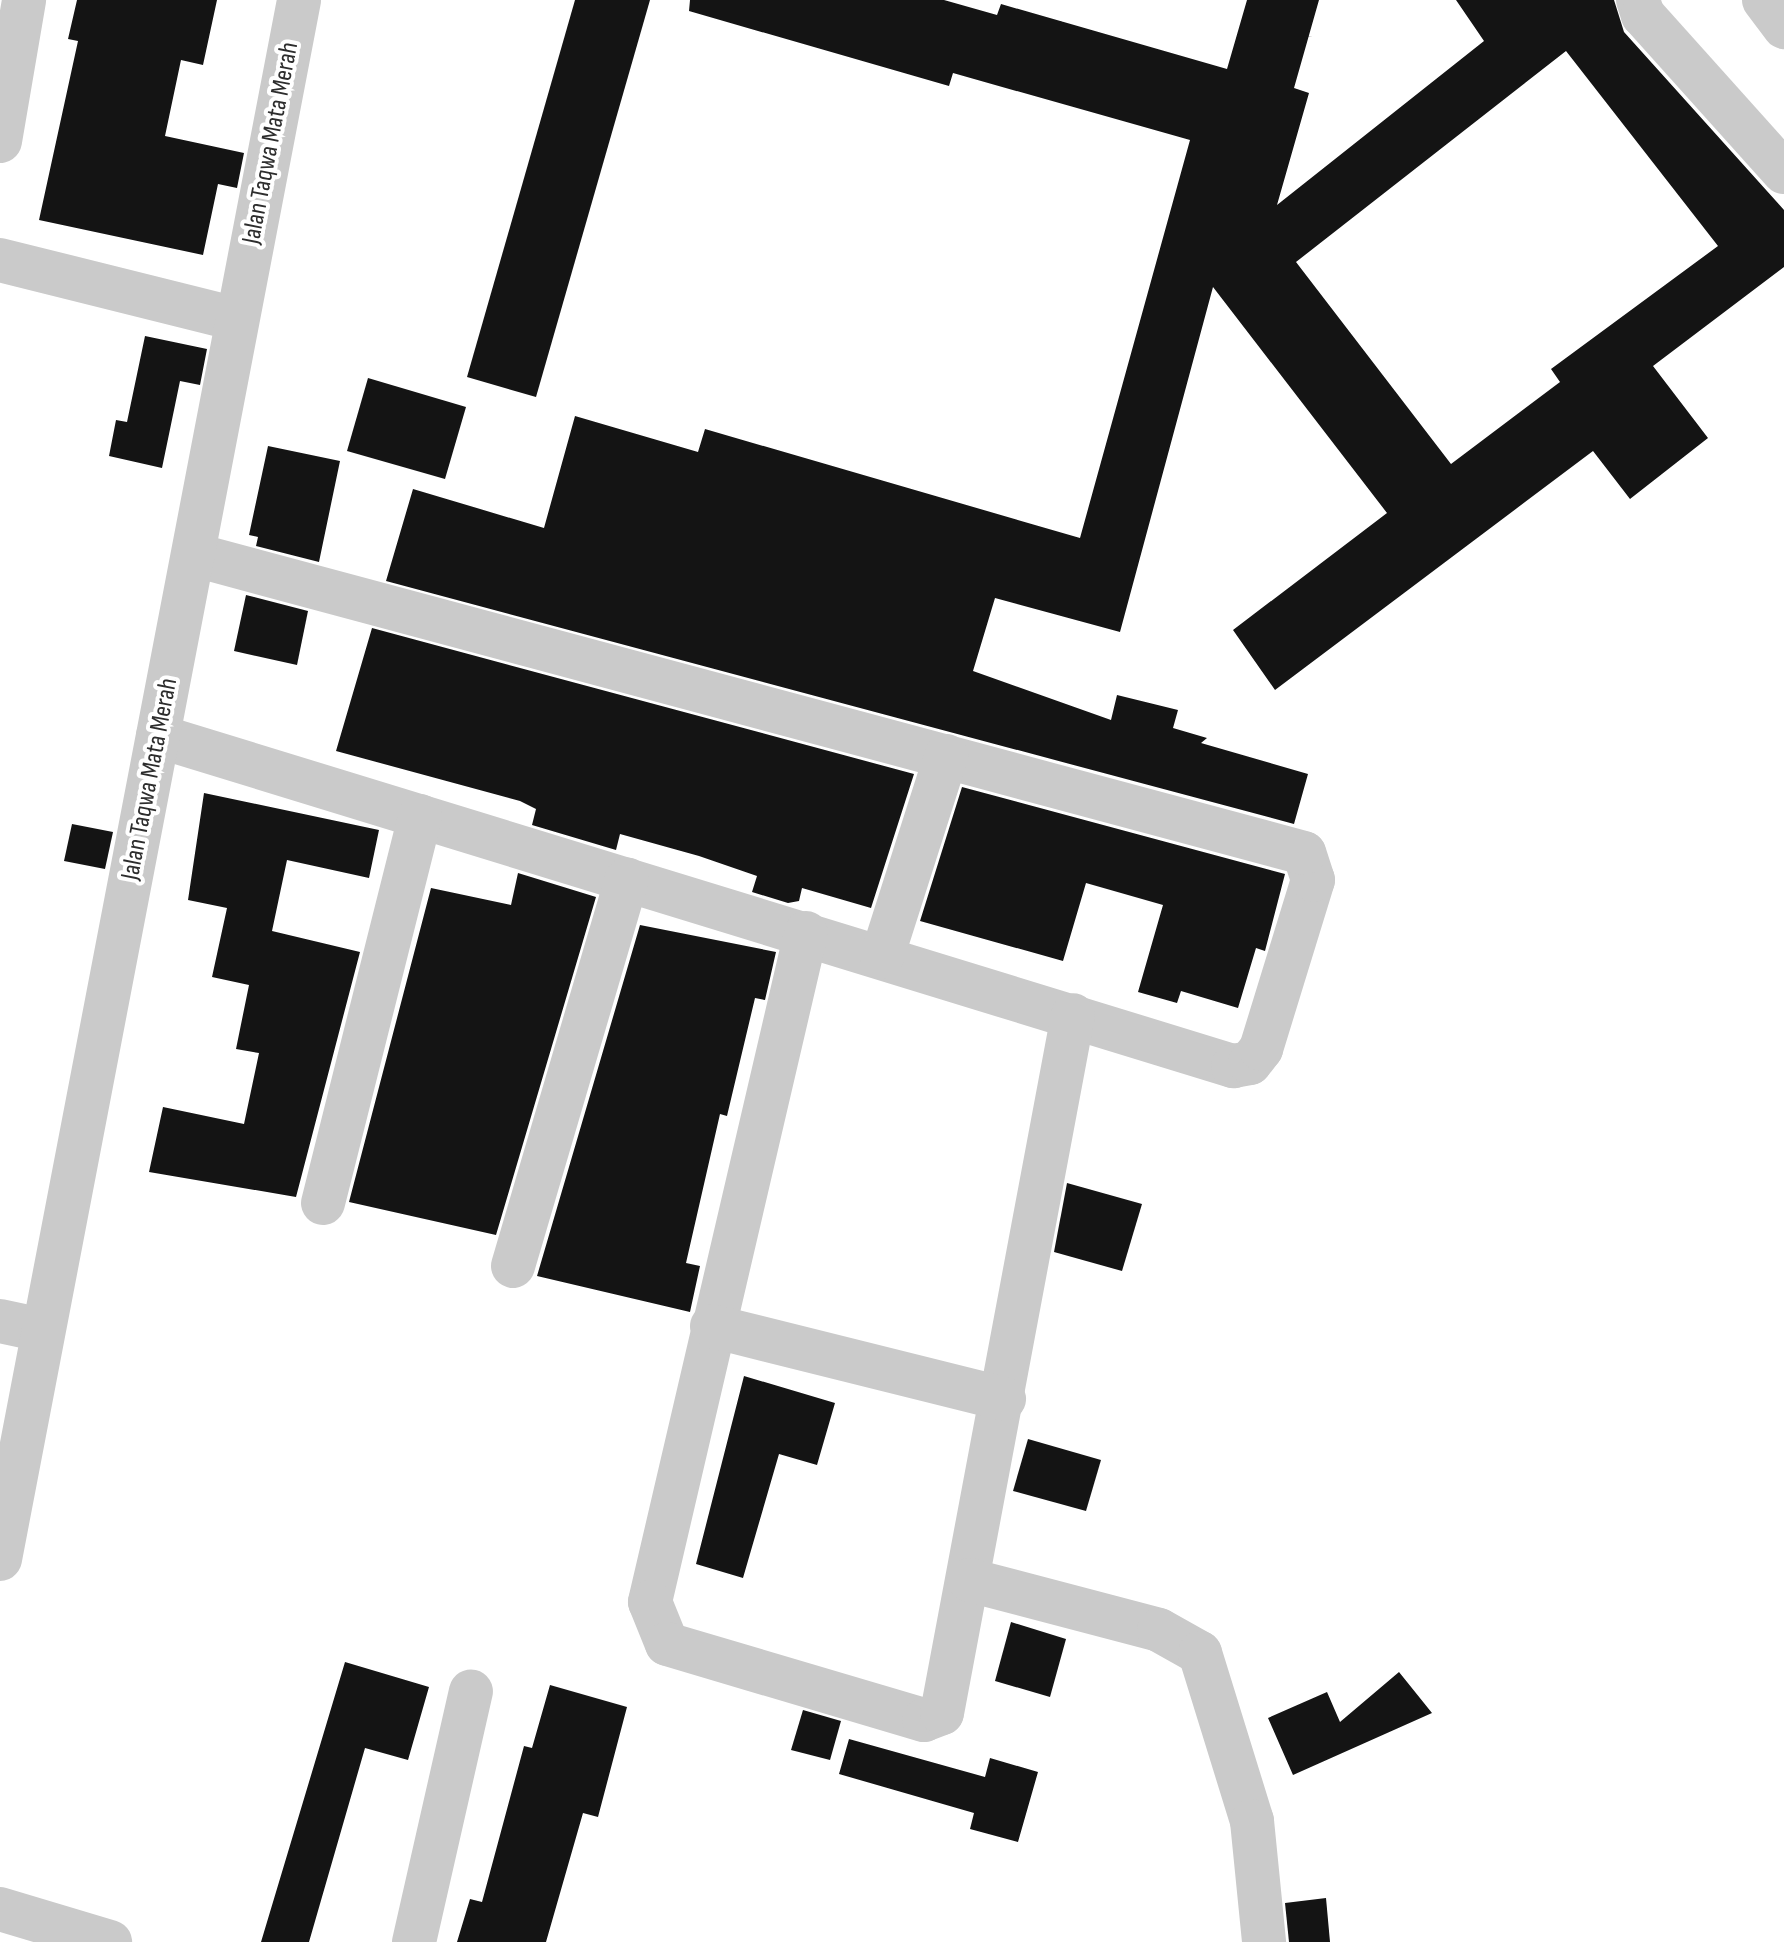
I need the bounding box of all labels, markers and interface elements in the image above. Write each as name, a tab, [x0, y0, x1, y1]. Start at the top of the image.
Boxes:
street label: Jalan Taqwa Mata Merah	[236, 39, 306, 247]
street label: Jalan Taqwa Mata Merah	[115, 675, 185, 883]

